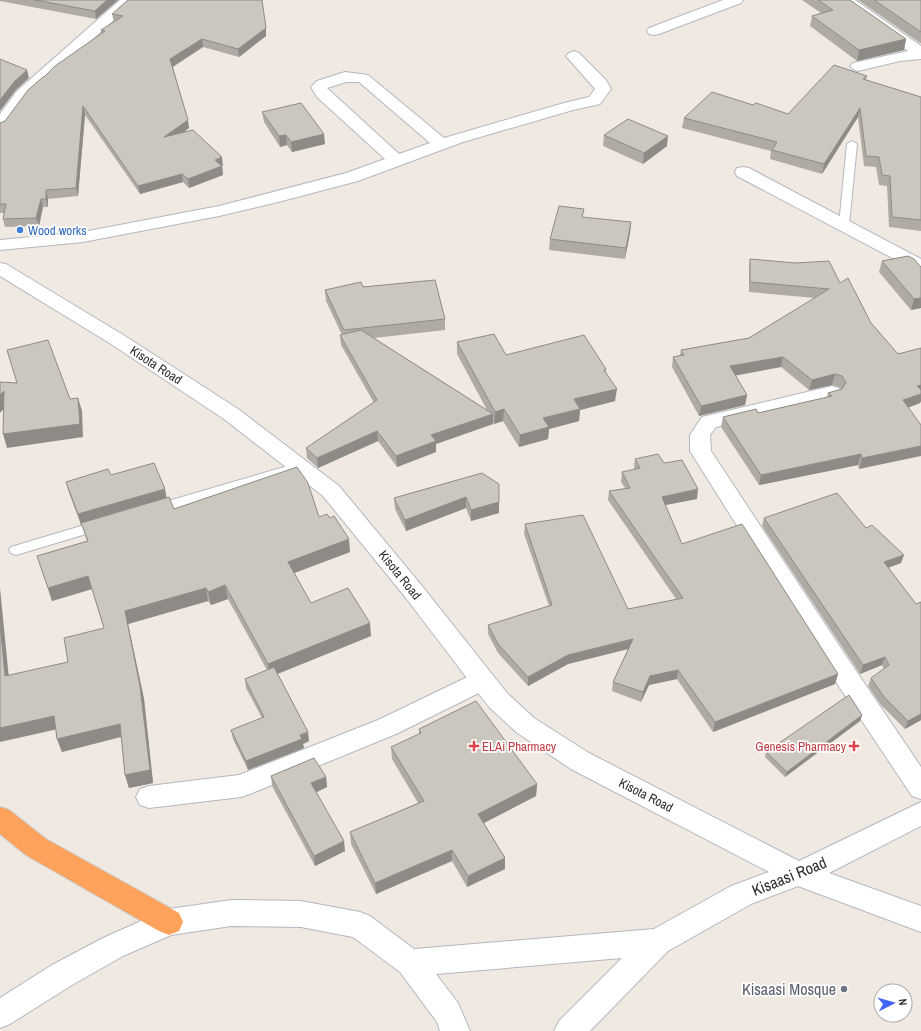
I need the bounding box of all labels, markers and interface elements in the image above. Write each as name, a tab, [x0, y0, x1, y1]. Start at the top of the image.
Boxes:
place label: Wood works	[28, 222, 86, 239]
marker: Wood works	[15, 225, 25, 235]
street label: Kisota Road	[127, 342, 185, 388]
street label: Kisota Road	[375, 547, 425, 603]
place label: ELAi Pharmacy	[482, 738, 557, 755]
place label: Genesis Pharmacy	[755, 738, 847, 755]
marker: ELAi Pharmacy	[469, 741, 479, 751]
marker: Genesis Pharmacy	[849, 741, 859, 751]
street label: Kisota Road	[616, 774, 676, 816]
street label: Kisaasi Road	[748, 851, 830, 901]
place label: Kisaasi Mosque	[742, 978, 836, 1000]
north arrow	[873, 983, 913, 1023]
marker: Kisaasi Mosque	[839, 984, 849, 994]
text: N	[896, 998, 910, 1006]

